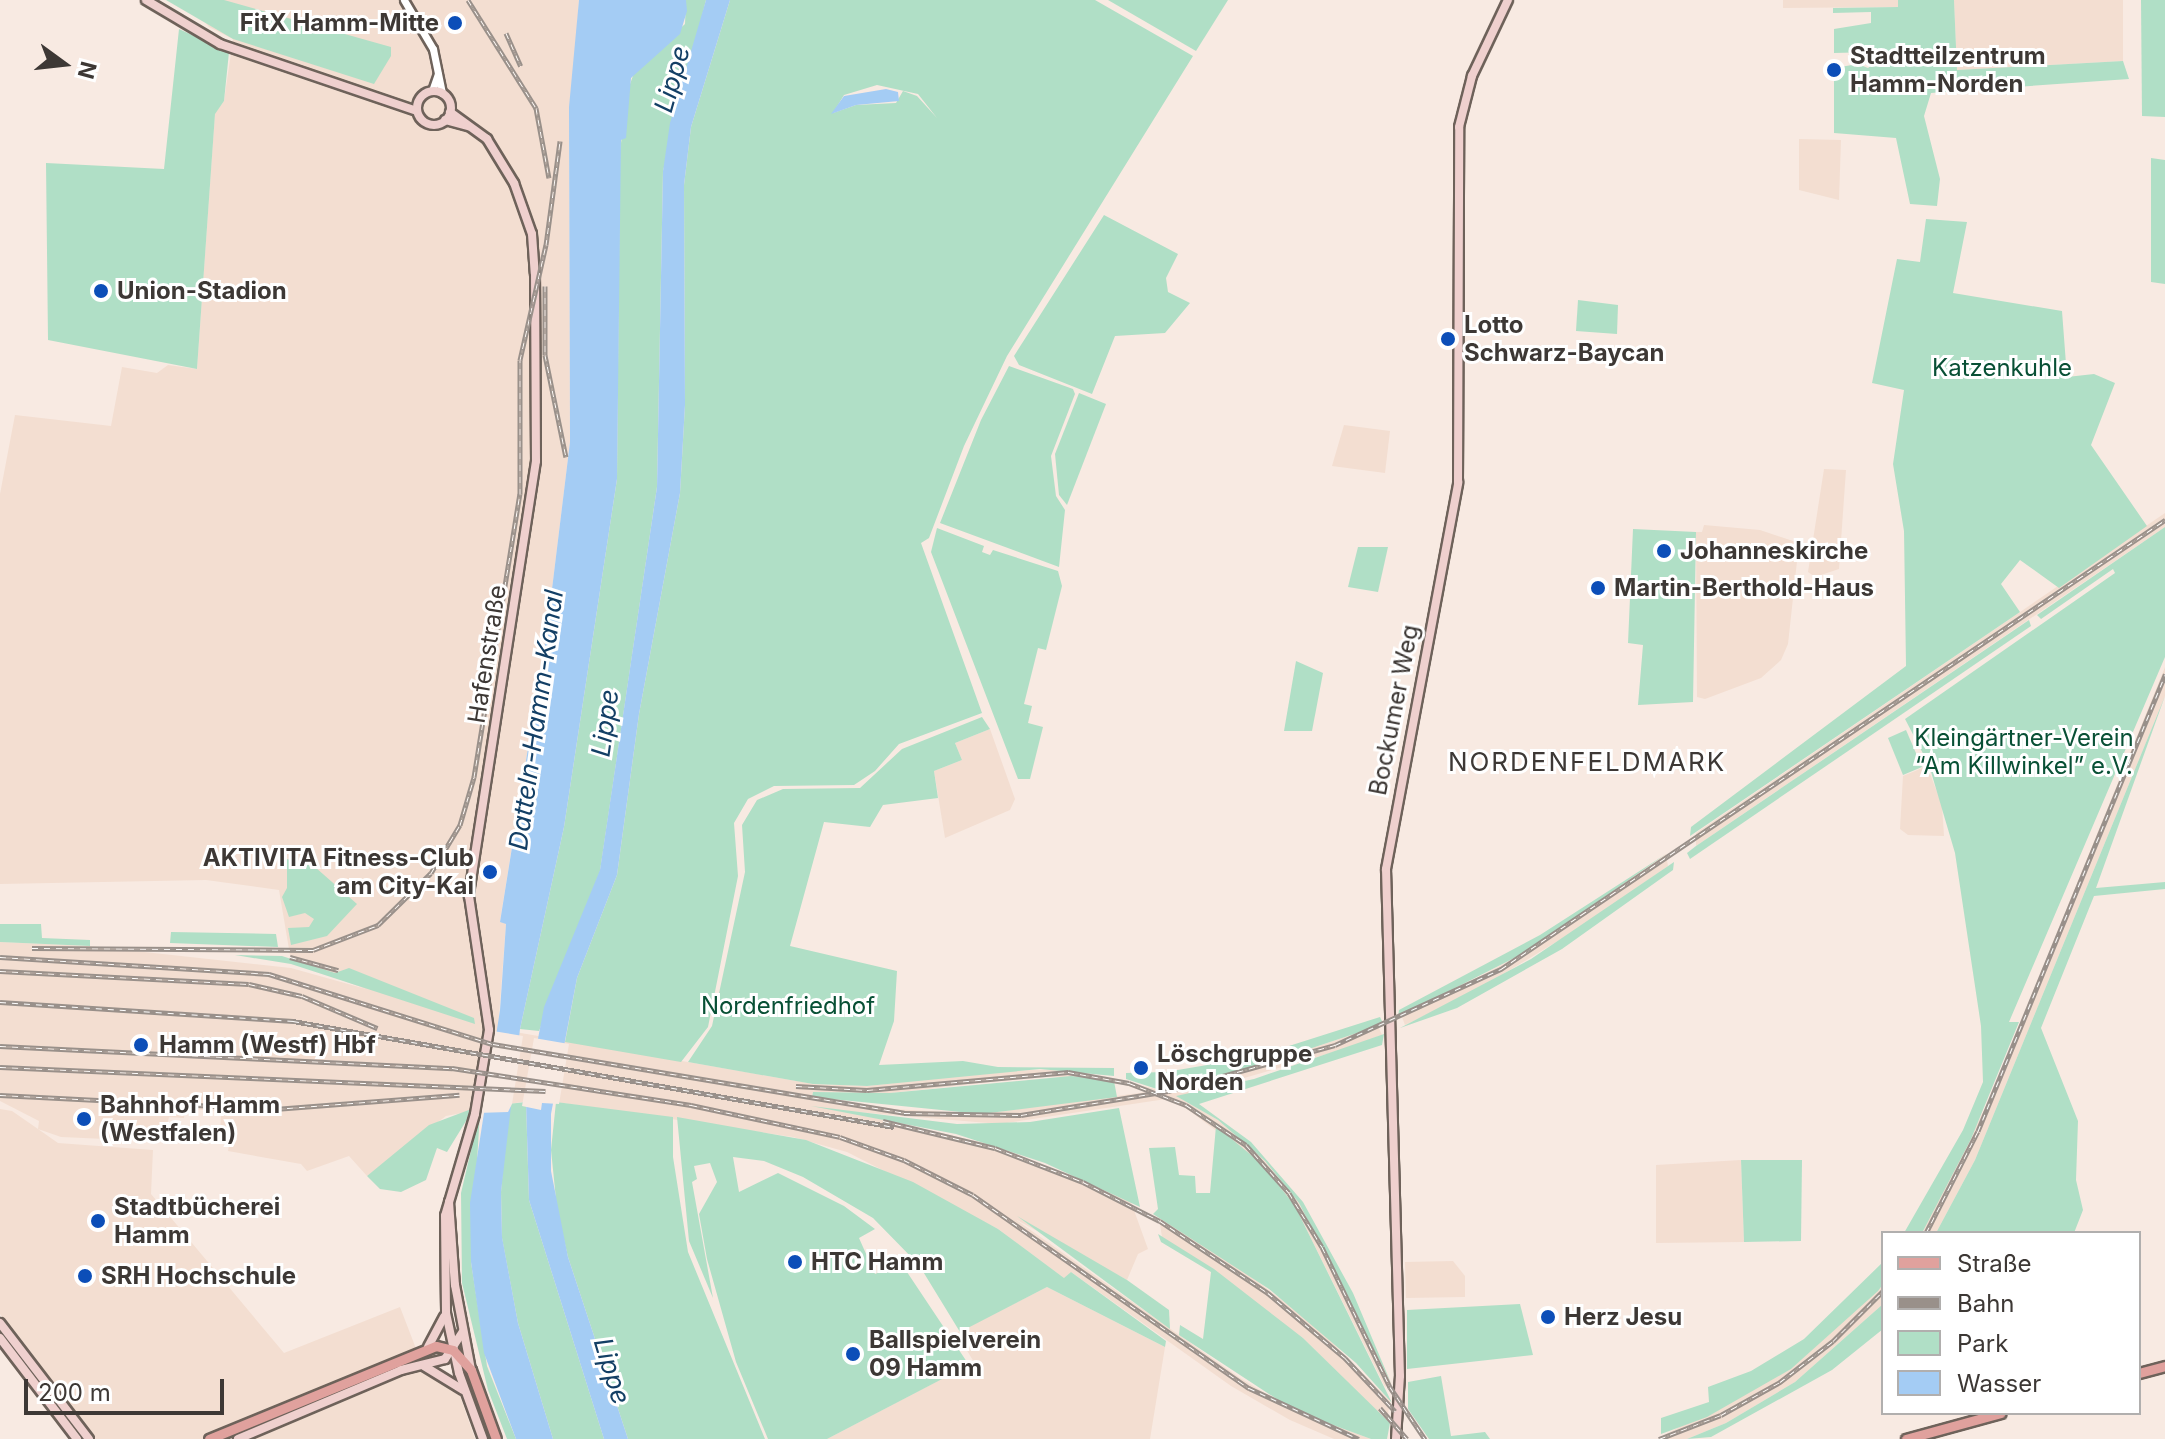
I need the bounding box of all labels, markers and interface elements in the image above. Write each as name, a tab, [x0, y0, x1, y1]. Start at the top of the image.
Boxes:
place label: FitX Hamm-Mitte	[240, 9, 439, 37]
marker: FitX Hamm-Mitte	[446, 14, 464, 32]
north arrow	[24, 24, 104, 104]
water label: Lippe	[648, 42, 696, 116]
place label: Stadtteilzentrum Hamm-Norden	[1850, 42, 2046, 98]
text: N	[72, 59, 102, 82]
marker: Stadtteilzentrum Hamm-Norden	[1825, 61, 1843, 79]
place label: Union-Stadion	[117, 277, 287, 305]
marker: Union-Stadion	[92, 282, 110, 300]
place label: Lotto Schwarz-Baycan	[1464, 311, 1664, 367]
marker: Lotto Schwarz-Baycan	[1439, 330, 1457, 348]
park label: Katzenkuhle	[1932, 354, 2072, 382]
place label: Johanneskirche	[1680, 537, 1868, 565]
marker: Johanneskirche	[1655, 542, 1673, 560]
place label: Martin-Berthold-Haus	[1614, 574, 1874, 602]
marker: Martin-Berthold-Haus	[1589, 579, 1607, 597]
street label: Hafenstraße	[462, 583, 512, 725]
water label: Datteln-Hamm-Kanal	[502, 588, 570, 852]
street label: Bockumer Weg	[1363, 622, 1425, 798]
water label: Lippe	[585, 687, 625, 759]
park label: Kleingärtner-Verein “Am Killwinkel” e.V.	[1914, 724, 2134, 780]
district label: NORDENFELDMARK	[1448, 746, 1726, 778]
place label: AKTIVITA Fitness-Club am City-Kai	[203, 844, 474, 900]
marker: AKTIVITA Fitness-Club am City-Kai	[481, 863, 499, 881]
park label: Nordenfriedhof	[701, 992, 875, 1020]
place label: Hamm (Westf) Hbf	[159, 1031, 376, 1059]
marker: Hamm (Westf) Hbf	[130, 1034, 152, 1056]
place label: Löschgruppe Norden	[1157, 1040, 1312, 1096]
marker: Löschgruppe Norden	[1132, 1059, 1150, 1077]
place label: Bahnhof Hamm (Westfalen)	[100, 1091, 280, 1147]
marker: Bahnhof Hamm (Westfalen)	[75, 1110, 93, 1128]
place label: Stadtbücherei Hamm	[114, 1193, 280, 1249]
marker: Stadtbücherei Hamm	[89, 1212, 107, 1230]
legend	[1881, 1231, 2141, 1415]
place label: HTC Hamm	[811, 1248, 943, 1276]
text: Straße	[1957, 1249, 2032, 1278]
marker: HTC Hamm	[786, 1253, 804, 1271]
place label: SRH Hochschule	[101, 1262, 296, 1290]
marker: SRH Hochschule	[76, 1267, 94, 1285]
text: Bahn	[1957, 1289, 2015, 1318]
place label: Herz Jesu	[1564, 1303, 1682, 1331]
marker: Herz Jesu	[1539, 1308, 1557, 1326]
place label: Ballspielverein 09 Hamm	[869, 1326, 1041, 1382]
text: Park	[1957, 1329, 2008, 1358]
water label: Lippe	[587, 1334, 637, 1408]
marker: Ballspielverein 09 Hamm	[844, 1345, 862, 1363]
scale bar	[28, 1363, 228, 1413]
text: Wasser	[1957, 1369, 2041, 1398]
text: 200 m	[38, 1378, 111, 1407]

